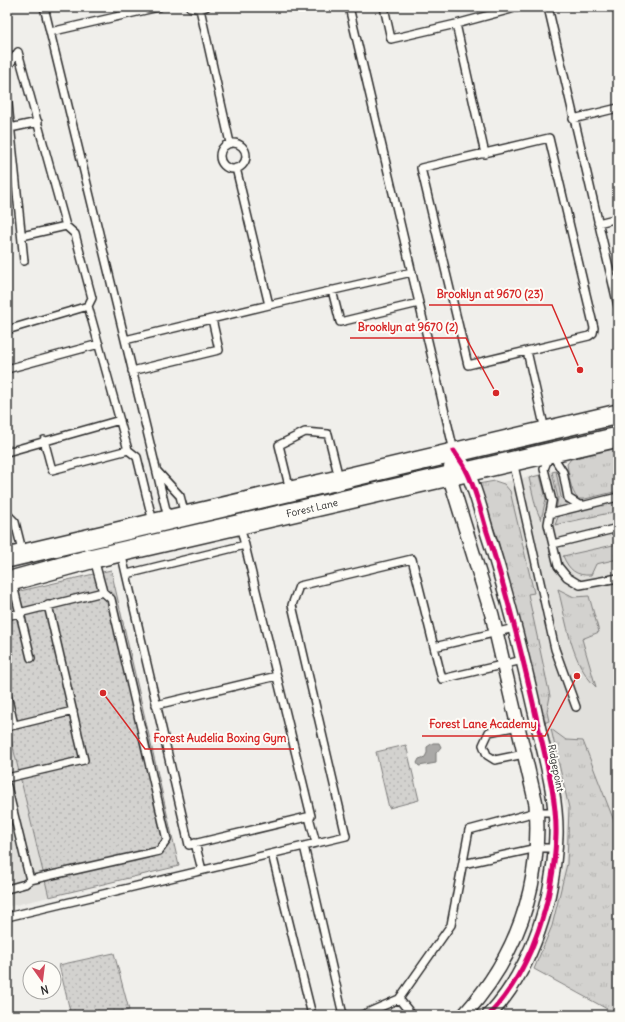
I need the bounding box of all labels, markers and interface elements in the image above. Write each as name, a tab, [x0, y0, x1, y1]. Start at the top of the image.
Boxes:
callout: Brooklyn at 9670 (23)	[429, 282, 552, 305]
text: Brooklyn at 9670 (23)	[437, 287, 544, 302]
callout: Brooklyn at 9670 (2)	[350, 315, 466, 338]
text: Brooklyn at 9670 (2)	[358, 320, 459, 335]
street label: Forest Lane	[285, 495, 339, 520]
callout: Forest Lane Academy	[422, 713, 545, 736]
text: Forest Lane Academy	[429, 717, 537, 732]
callout: Forest Audelia Boxing Gym	[145, 726, 294, 749]
text: Forest Audelia Boxing Gym	[153, 731, 287, 746]
street label: Ridgepoint	[545, 743, 567, 793]
north arrow	[22, 960, 62, 1000]
text: N	[39, 982, 50, 997]

